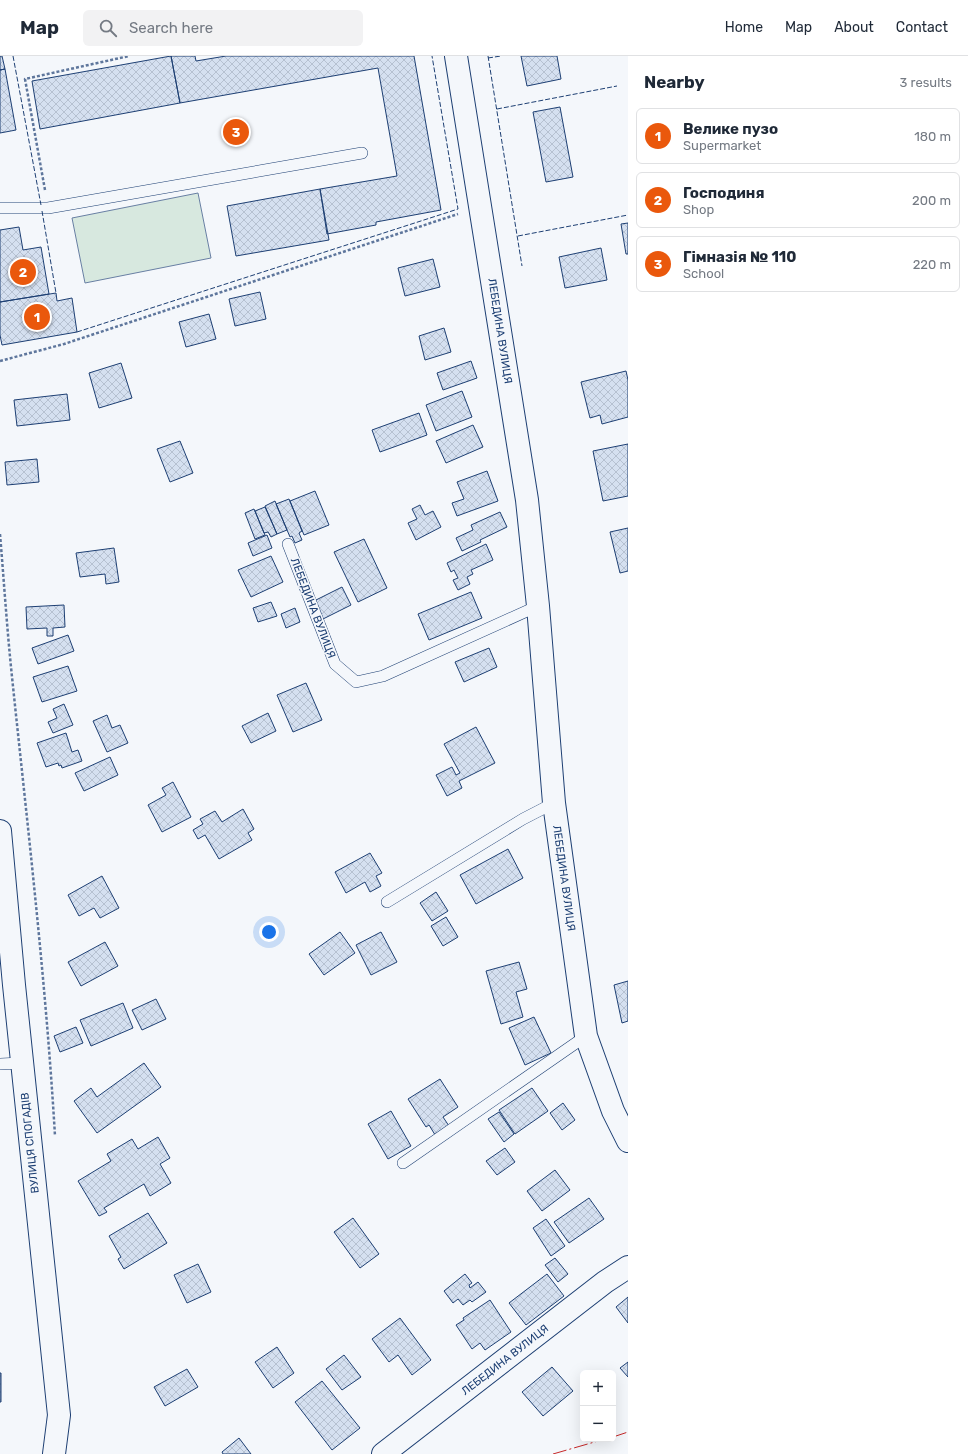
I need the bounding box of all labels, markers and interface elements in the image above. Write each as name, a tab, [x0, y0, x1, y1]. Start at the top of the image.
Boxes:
search box	[83, 10, 363, 46]
text: Map	[20, 16, 59, 39]
icon: search	[97, 17, 119, 39]
text: Search here	[129, 19, 213, 37]
text: Home	[725, 19, 763, 36]
text: Map	[785, 19, 812, 36]
text: About	[834, 19, 874, 36]
text: Contact	[896, 19, 948, 36]
text: Nearby	[644, 72, 705, 92]
text: 3 results	[900, 75, 952, 90]
pin: 3	[223, 117, 249, 147]
text: Велике пузо	[683, 120, 778, 138]
text: 1	[655, 129, 661, 144]
text: 180 m	[914, 129, 951, 144]
text: Supermarket	[683, 138, 761, 153]
text: Господиня	[683, 184, 765, 202]
text: 2	[654, 193, 662, 208]
text: 200 m	[912, 193, 951, 208]
text: Shop	[683, 202, 714, 217]
text: Гімназія № 110	[683, 248, 797, 266]
pin: 2	[10, 257, 36, 287]
text: 3	[654, 257, 662, 272]
text: 220 m	[913, 257, 951, 272]
text: School	[683, 266, 724, 281]
street label: ЛЕБЕДИНА ВУЛИЦЯ	[485, 277, 515, 385]
pin: 1	[24, 302, 50, 332]
street label: ЛЕБЕДИНА ВУЛИЦЯ	[288, 556, 338, 660]
street label: ЛЕБЕДИНА ВУЛИЦЯ	[550, 824, 578, 932]
your location	[259, 922, 279, 942]
street label: ВУЛИЦЯ СПОГАДІВ	[18, 1092, 42, 1194]
street label: ЛЕБЕДИНА ВУЛИЦЯ	[459, 1322, 551, 1398]
map controls	[580, 1370, 616, 1442]
button: +	[580, 1370, 616, 1406]
button: −	[580, 1406, 616, 1442]

